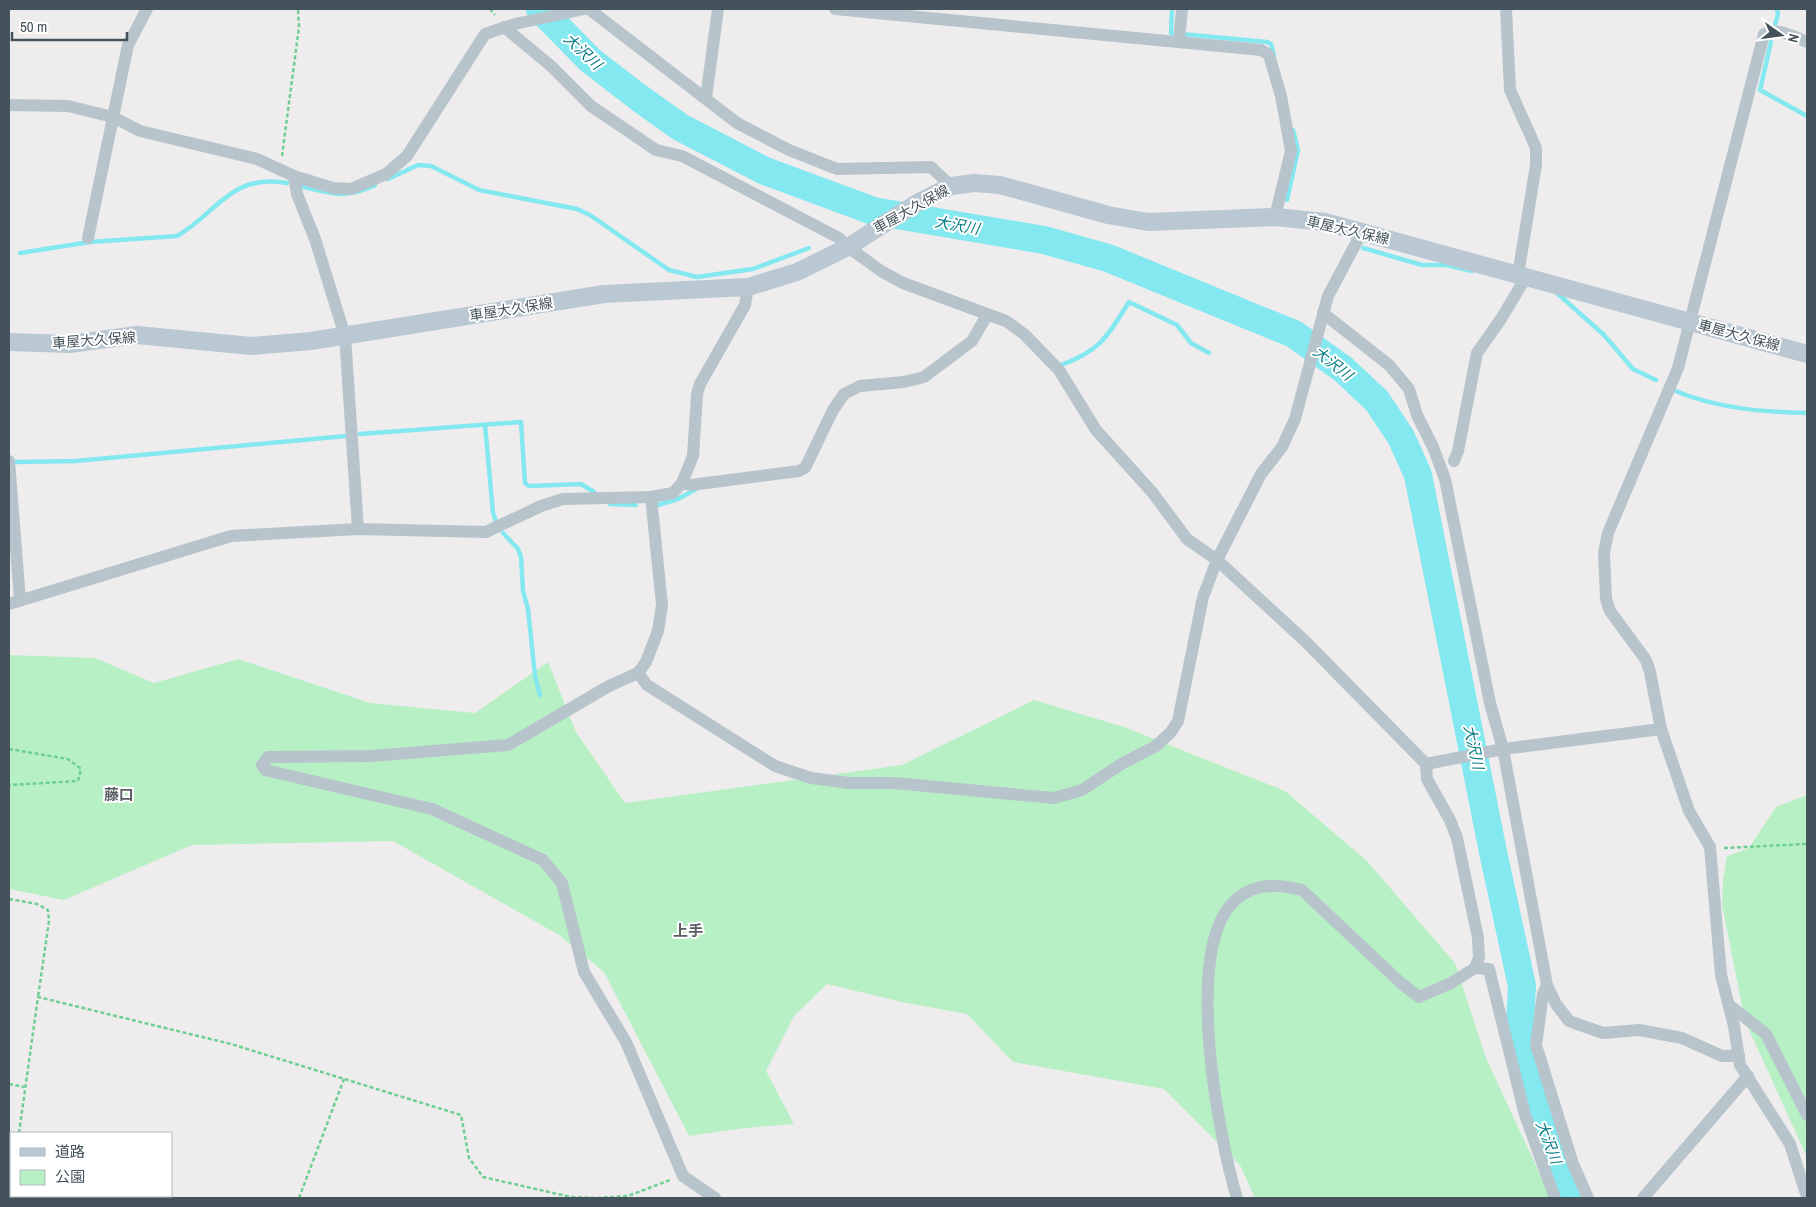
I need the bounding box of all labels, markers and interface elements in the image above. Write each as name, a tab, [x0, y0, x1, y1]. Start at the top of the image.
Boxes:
scale bar	[12, 10, 128, 42]
north arrow	[1756, 10, 1806, 60]
text: 50 m	[20, 16, 47, 37]
water label: 大沢川	[559, 28, 608, 75]
text: N	[1784, 32, 1803, 44]
street label: 車屋大久保線	[870, 181, 952, 237]
water label: 大沢川	[933, 211, 983, 240]
street label: 車屋大久保線	[1305, 212, 1391, 248]
street label: 車屋大久保線	[468, 294, 554, 324]
street label: 車屋大久保線	[1696, 315, 1782, 355]
street label: 車屋大久保線	[51, 328, 137, 352]
water label: 大沢川	[1309, 341, 1359, 386]
water label: 大沢川	[1459, 723, 1489, 773]
district label: 藤口	[104, 784, 134, 805]
district label: 上手	[673, 920, 703, 941]
water label: 大沢川	[1531, 1117, 1568, 1169]
legend	[10, 1132, 172, 1197]
text: 道路	[55, 1141, 85, 1162]
text: 公園	[55, 1166, 85, 1187]

